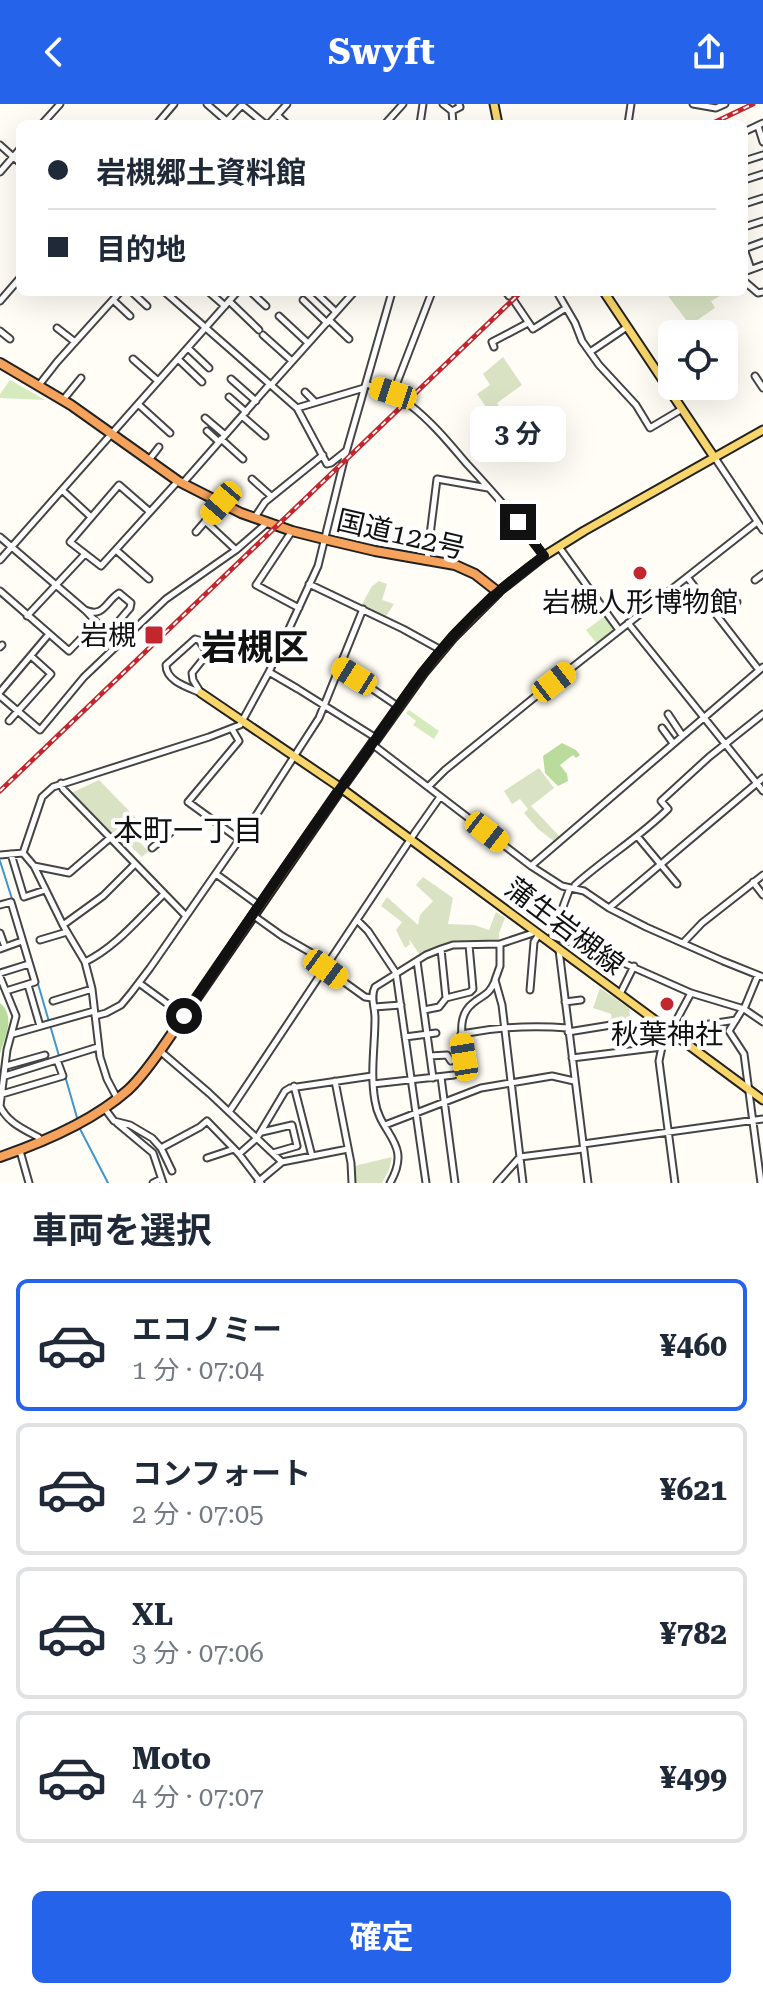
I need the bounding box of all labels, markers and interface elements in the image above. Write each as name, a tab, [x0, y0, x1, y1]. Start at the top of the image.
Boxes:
icon: back	[32, 30, 76, 74]
icon: share	[687, 30, 731, 74]
text: Swyft	[328, 31, 435, 73]
text: 岩槻郷土資料館	[96, 155, 306, 190]
text: 目的地	[96, 232, 186, 267]
map controls	[658, 320, 738, 400]
button: locate	[658, 320, 738, 400]
car	[366, 374, 420, 412]
callout: 3 分	[470, 406, 566, 462]
text: 3 分	[494, 419, 542, 449]
car	[196, 477, 246, 529]
street label: 国道122号	[333, 504, 468, 565]
route end	[500, 504, 536, 540]
marker: 岩槻人形博物館	[631, 564, 649, 582]
place label: 岩槻人形博物館	[542, 586, 738, 619]
place label: 岩槻	[80, 619, 136, 652]
marker: 岩槻	[143, 624, 165, 646]
district label: 岩槻区	[201, 627, 309, 669]
car	[327, 653, 381, 699]
car	[528, 658, 580, 706]
car	[461, 808, 513, 856]
district label: 本町一丁目	[113, 813, 263, 848]
street label: 蒲生岩槻線	[499, 871, 631, 982]
car	[300, 945, 352, 993]
marker: 秋葉神社	[658, 995, 676, 1013]
route start	[166, 998, 202, 1034]
place label: 秋葉神社	[611, 1018, 723, 1051]
car	[448, 1031, 480, 1083]
text: 車両を選択	[32, 1210, 212, 1252]
icon: car	[36, 1309, 108, 1381]
text: エコノミー	[132, 1312, 282, 1347]
text: ¥460	[660, 1328, 727, 1363]
text: 1 分 · 07:04	[132, 1355, 264, 1385]
icon: car	[36, 1453, 108, 1525]
text: コンフォート	[132, 1456, 311, 1491]
text: ¥621	[660, 1472, 727, 1507]
text: 2 分 · 07:05	[132, 1499, 264, 1529]
icon: car	[36, 1597, 108, 1669]
text: XL	[132, 1597, 173, 1632]
text: ¥782	[660, 1616, 727, 1651]
text: 3 分 · 07:06	[132, 1638, 264, 1668]
icon: car	[36, 1741, 108, 1813]
text: Moto	[132, 1741, 211, 1776]
text: ¥499	[660, 1760, 727, 1795]
text: 4 分 · 07:07	[132, 1782, 264, 1812]
button: 確定	[32, 1891, 731, 1983]

